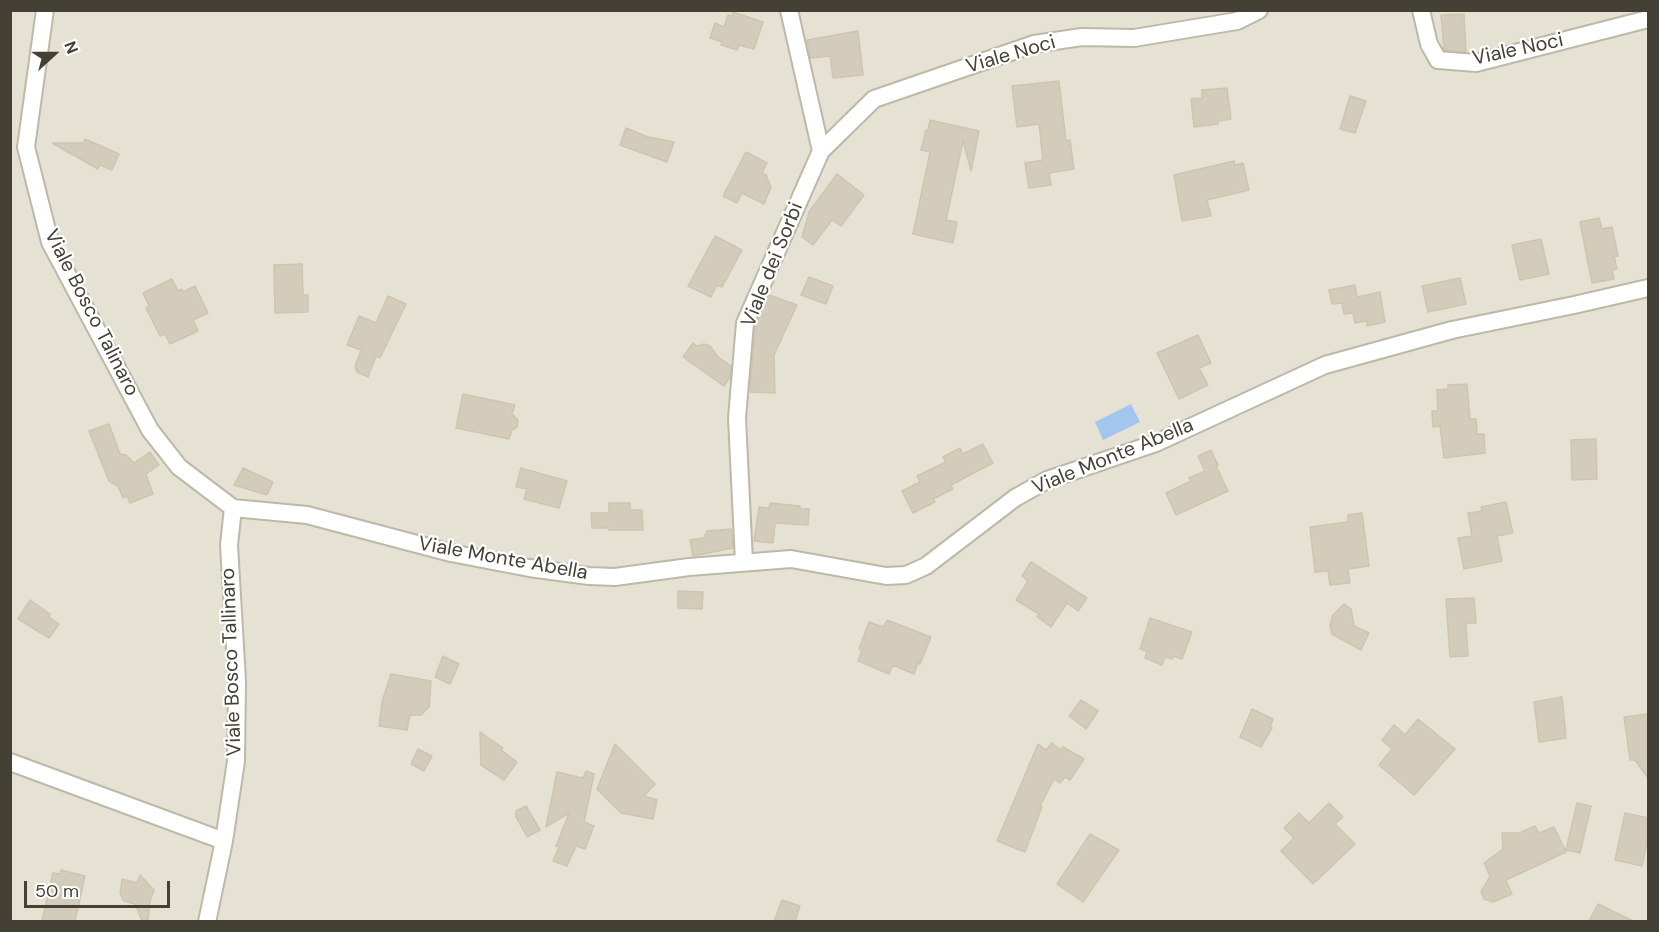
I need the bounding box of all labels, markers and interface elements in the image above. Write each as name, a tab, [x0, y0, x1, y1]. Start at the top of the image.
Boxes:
north arrow	[24, 24, 84, 84]
street label: Viale Noci	[1470, 29, 1566, 71]
street label: Viale Noci	[963, 31, 1059, 79]
text: N	[59, 38, 83, 57]
street label: Viale dei Sorbi	[737, 199, 809, 331]
street label: Viale Bosco Talinaro	[39, 226, 143, 400]
street label: Viale Monte Abella	[1029, 414, 1197, 500]
street label: Viale Monte Abella	[416, 532, 590, 586]
street label: Viale Bosco Tallinaro	[217, 567, 247, 757]
scale bar	[27, 869, 172, 907]
text: 50 m	[35, 879, 79, 903]

